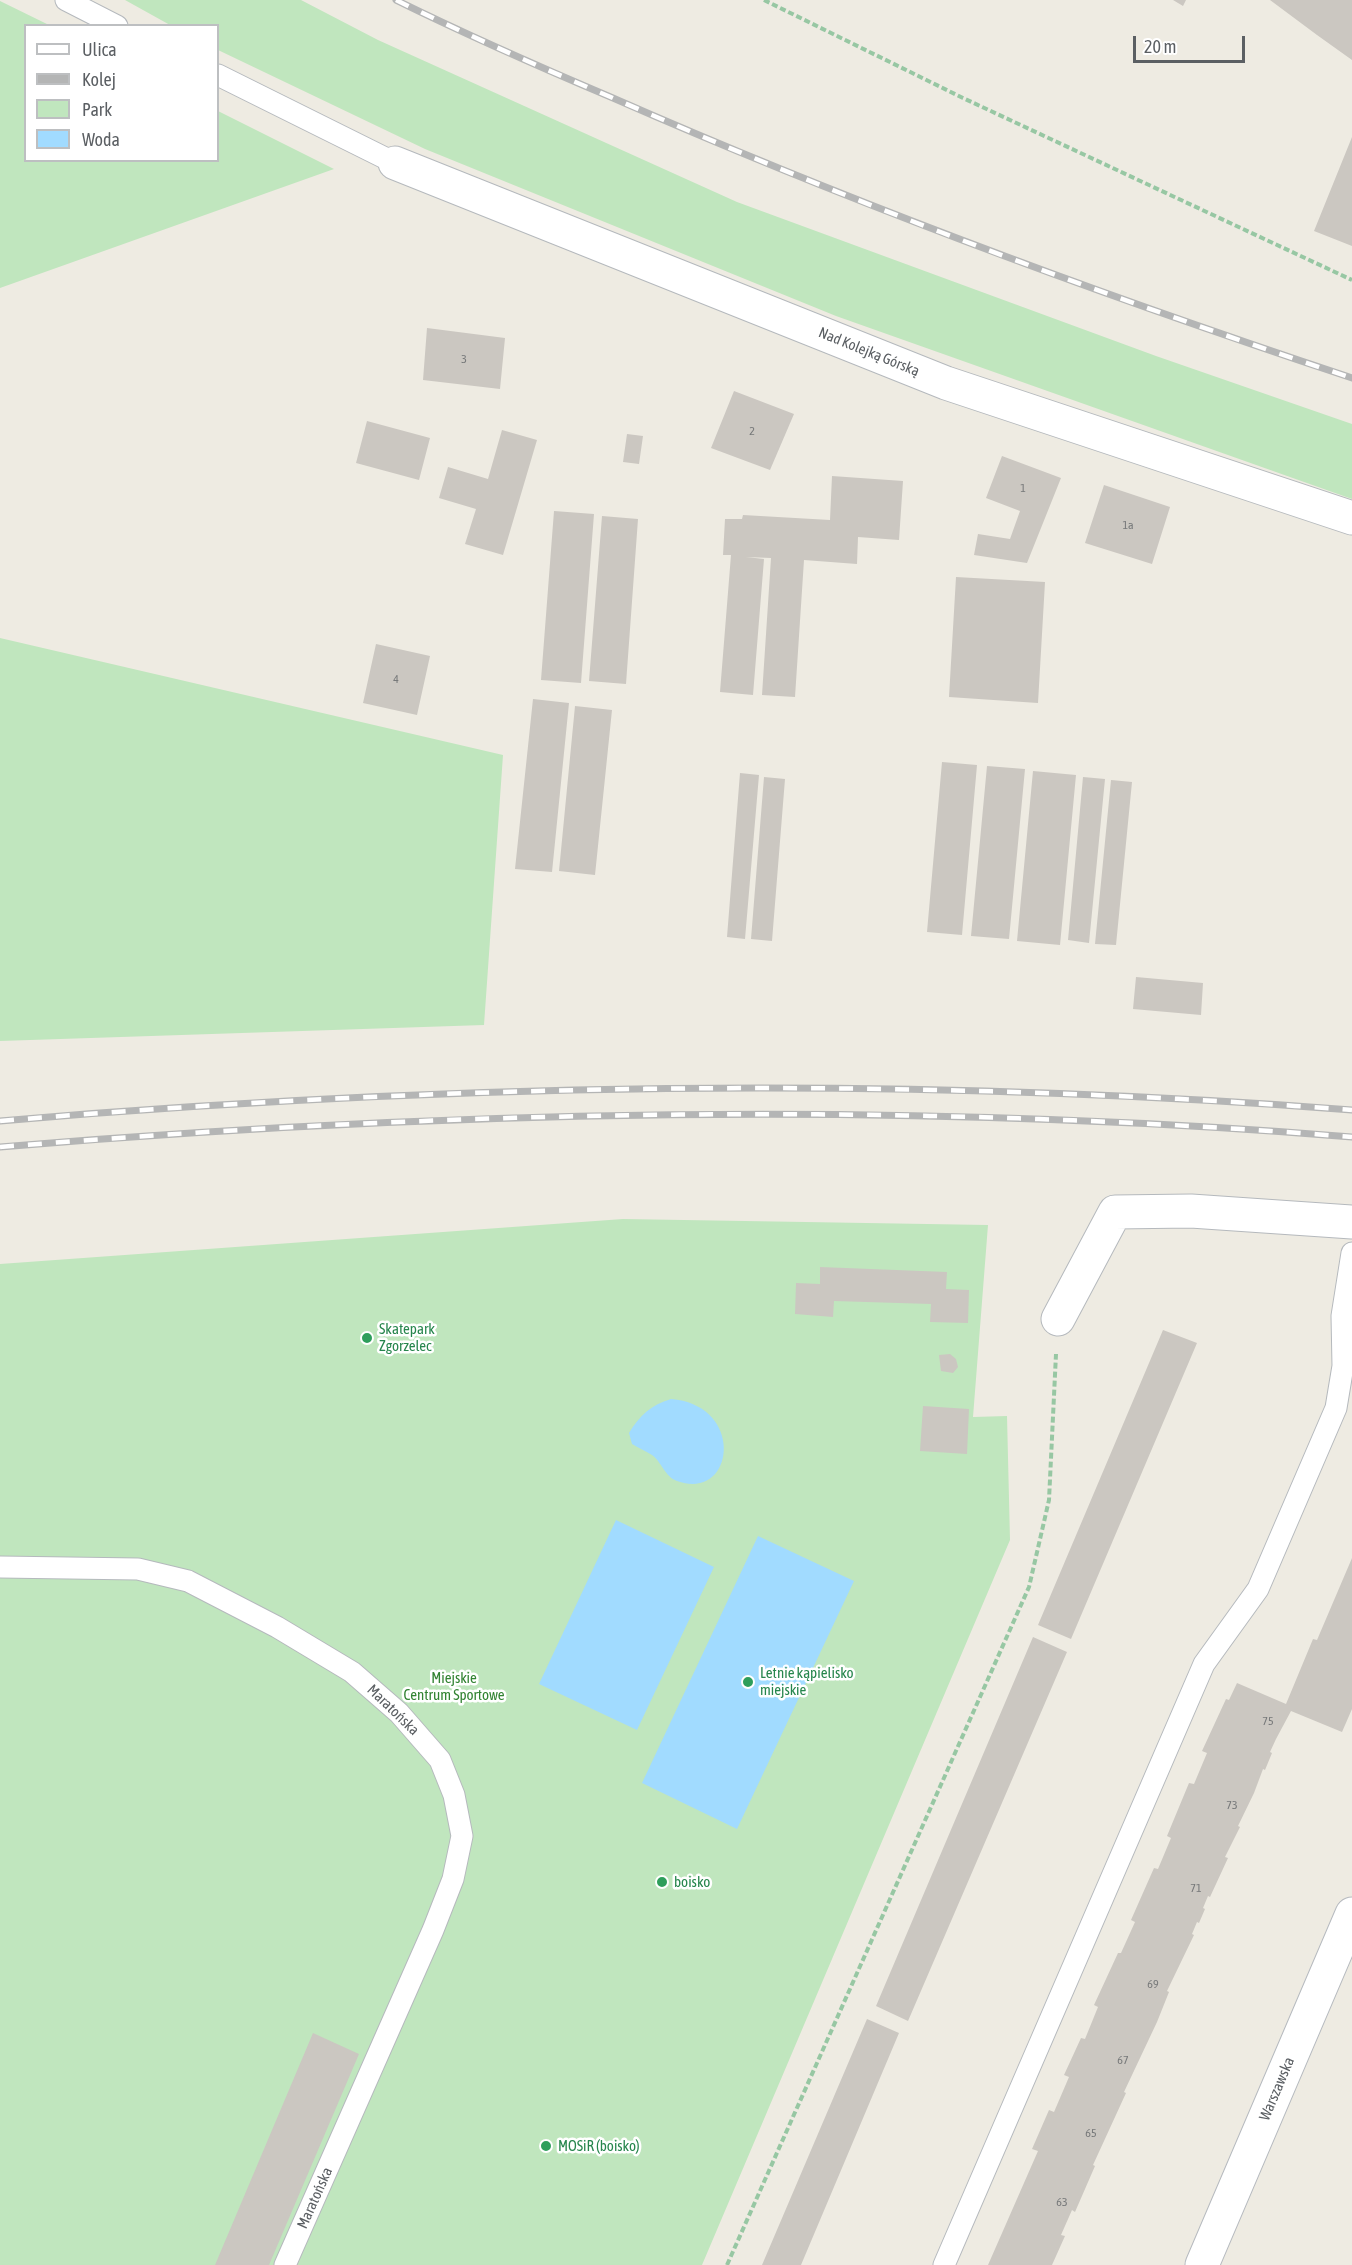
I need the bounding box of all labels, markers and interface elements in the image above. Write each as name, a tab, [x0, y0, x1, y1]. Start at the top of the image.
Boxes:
legend	[24, 24, 219, 162]
scale bar	[1136, 24, 1248, 62]
text: 20 m	[1144, 36, 1176, 57]
text: Ulica	[82, 39, 117, 60]
text: Kolej	[82, 69, 116, 90]
text: Park	[82, 99, 112, 120]
text: Woda	[82, 129, 120, 150]
street label: Nad Kolejką Górską	[816, 324, 922, 380]
house number: 3	[461, 352, 467, 366]
house number: 2	[749, 424, 755, 438]
house number: 1	[1020, 481, 1026, 495]
house number: 1a	[1122, 518, 1134, 532]
house number: 4	[393, 672, 399, 686]
place label: Skatepark Zgorzelec	[379, 1320, 435, 1355]
marker: Skatepark Zgorzelec	[360, 1331, 374, 1345]
place label: Letnie kąpielisko miejskie	[760, 1664, 854, 1699]
park label: Miejskie Centrum Sportowe	[403, 1669, 505, 1704]
marker: Letnie kąpielisko miejskie	[741, 1675, 755, 1689]
street label: Maratońska	[363, 1681, 423, 1739]
house number: 75	[1262, 1714, 1274, 1728]
house number: 73	[1226, 1798, 1238, 1812]
place label: boisko	[674, 1873, 710, 1891]
marker: boisko	[655, 1875, 669, 1889]
house number: 71	[1190, 1881, 1202, 1895]
house number: 69	[1147, 1977, 1159, 1991]
house number: 67	[1117, 2053, 1129, 2067]
street label: Warszawska	[1256, 2054, 1298, 2124]
house number: 65	[1085, 2126, 1097, 2140]
place label: MOSiR (boisko)	[558, 2137, 640, 2155]
marker: MOSiR (boisko)	[539, 2139, 553, 2153]
street label: Maratońska	[293, 2164, 337, 2232]
house number: 63	[1056, 2195, 1068, 2209]

